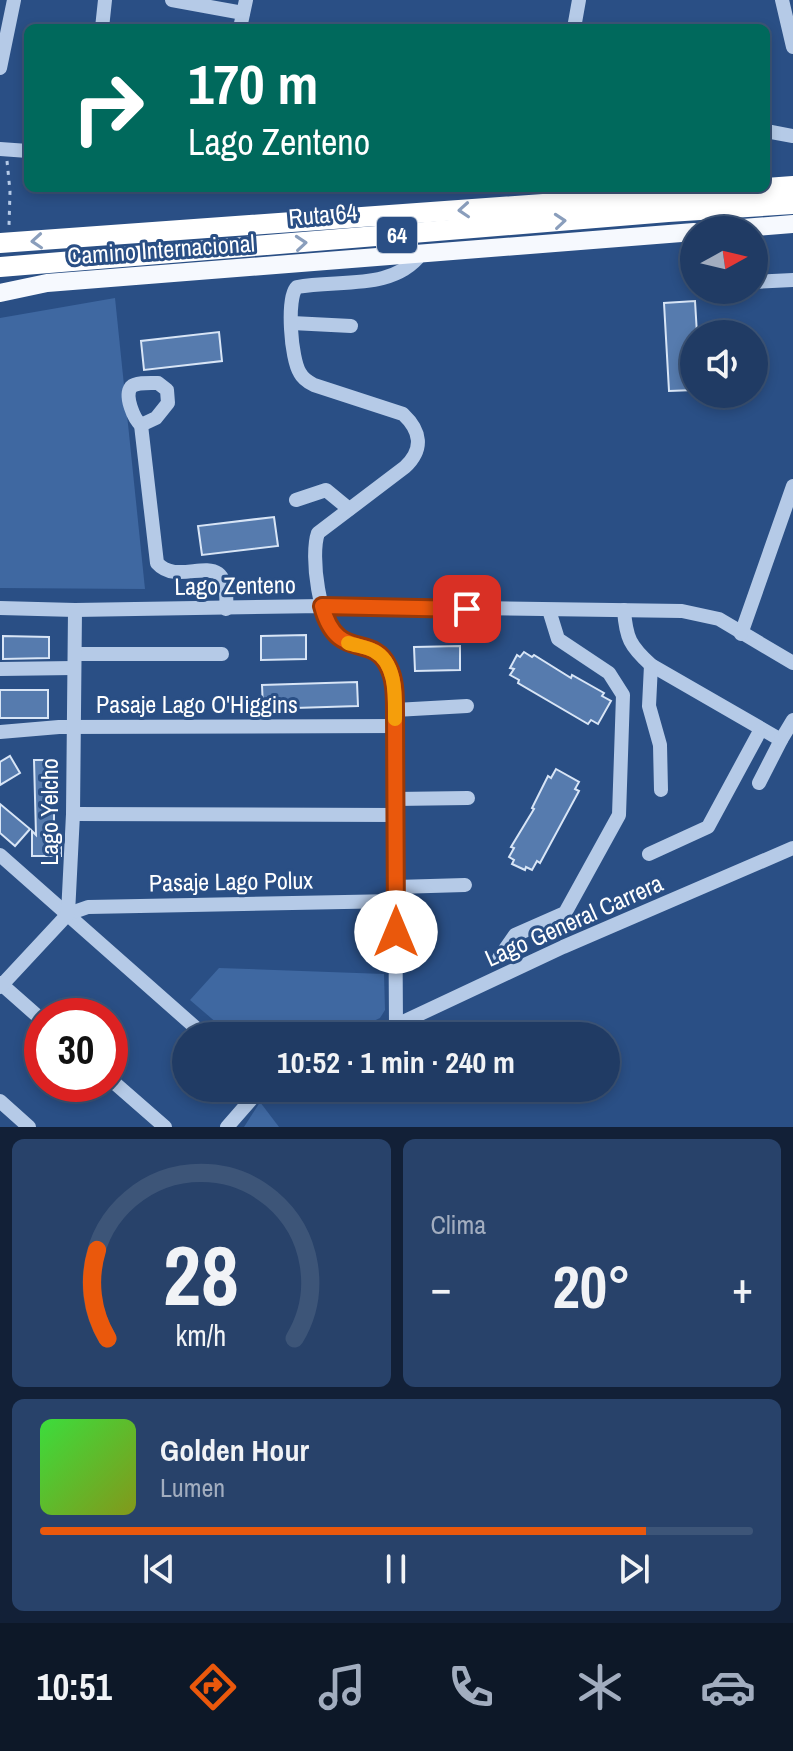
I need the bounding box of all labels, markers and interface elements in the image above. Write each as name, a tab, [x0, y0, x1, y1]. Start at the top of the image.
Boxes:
text: 170 m	[188, 46, 318, 121]
icon: right	[56, 56, 160, 160]
text: Lago Zenteno	[188, 118, 370, 166]
street label: Ruta 64	[287, 195, 359, 233]
one-way arrow	[457, 201, 470, 218]
one-way arrow	[554, 213, 567, 230]
north arrow	[680, 216, 768, 304]
map controls	[680, 216, 768, 408]
road number: 64	[377, 217, 417, 253]
street label: Camino Internacional	[66, 226, 256, 272]
one-way arrow	[30, 232, 43, 249]
one-way arrow	[295, 235, 308, 252]
button: sound	[680, 320, 768, 408]
street label: Lago Zenteno	[174, 568, 296, 602]
pin	[433, 575, 501, 643]
icon: arrive	[445, 587, 489, 631]
street label: Pasaje Lago O'Higgins	[96, 688, 298, 720]
street label: Lago Yelcho	[33, 758, 65, 866]
street label: Pasaje Lago Polux	[149, 864, 313, 898]
street label: Lago General Carrera	[480, 867, 668, 974]
position arrow	[354, 890, 438, 974]
speed limit sign: 30	[24, 998, 128, 1102]
text: 10:52 · 1 min · 240 m	[277, 1042, 515, 1082]
text: Clima	[431, 1207, 486, 1242]
text: 28	[163, 1219, 239, 1331]
text: 20°	[552, 1246, 631, 1327]
text: −	[431, 1257, 452, 1317]
text: +	[732, 1257, 753, 1317]
text: km/h	[176, 1316, 227, 1355]
text: Golden Hour	[160, 1430, 309, 1470]
text: Lumen	[160, 1470, 225, 1505]
icon: previous	[137, 1547, 181, 1591]
icon: pause	[374, 1547, 418, 1591]
icon: next	[612, 1547, 656, 1591]
icon: directions	[185, 1659, 241, 1715]
icon: music	[314, 1659, 370, 1715]
icon: phone	[443, 1659, 499, 1715]
icon: climate	[572, 1659, 628, 1715]
icon: car	[700, 1659, 756, 1715]
text: 10:51	[36, 1663, 112, 1711]

